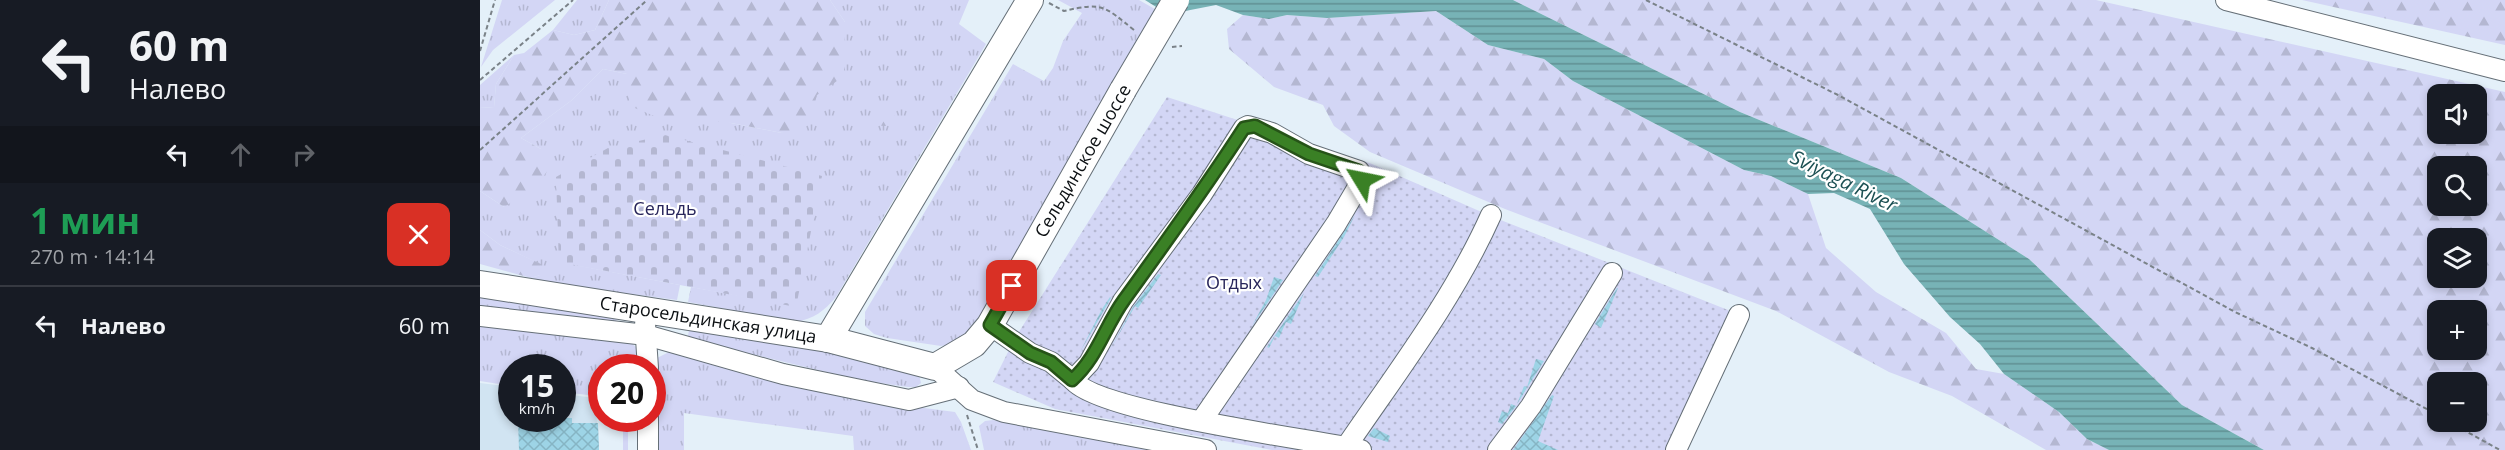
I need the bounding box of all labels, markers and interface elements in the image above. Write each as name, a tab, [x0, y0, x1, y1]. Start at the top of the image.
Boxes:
text: 60 m	[129, 16, 229, 73]
icon: left	[30, 24, 108, 102]
text: Налево	[129, 70, 226, 107]
street label: Сельдинское шоссе	[1028, 79, 1136, 242]
map controls	[2427, 84, 2487, 432]
button: sound	[2427, 84, 2487, 144]
icon: left	[161, 138, 194, 171]
icon: ahead	[224, 138, 257, 171]
icon: right	[287, 138, 320, 171]
water label: Sviyaga River	[1786, 143, 1903, 218]
position arrow	[1330, 148, 1394, 212]
button: search	[2427, 156, 2487, 216]
text: 1 мин	[30, 196, 140, 245]
park label: Сельдь	[633, 196, 697, 220]
button: close	[387, 203, 450, 266]
button: layers	[2427, 228, 2487, 288]
text: 270 m · 14:14	[30, 243, 155, 270]
pin	[986, 260, 1037, 311]
icon: arrive	[995, 269, 1028, 302]
park label: Отдых	[1206, 270, 1263, 294]
street label: Старосельдинская улица	[598, 290, 818, 348]
button: +	[2427, 300, 2487, 360]
icon: left	[30, 309, 63, 342]
text: Налево	[81, 310, 166, 340]
text: 60 m	[399, 310, 450, 340]
speed limit sign: 20	[588, 354, 666, 432]
text: 15	[520, 365, 554, 406]
button: −	[2427, 372, 2487, 432]
text: km/h	[519, 398, 555, 418]

